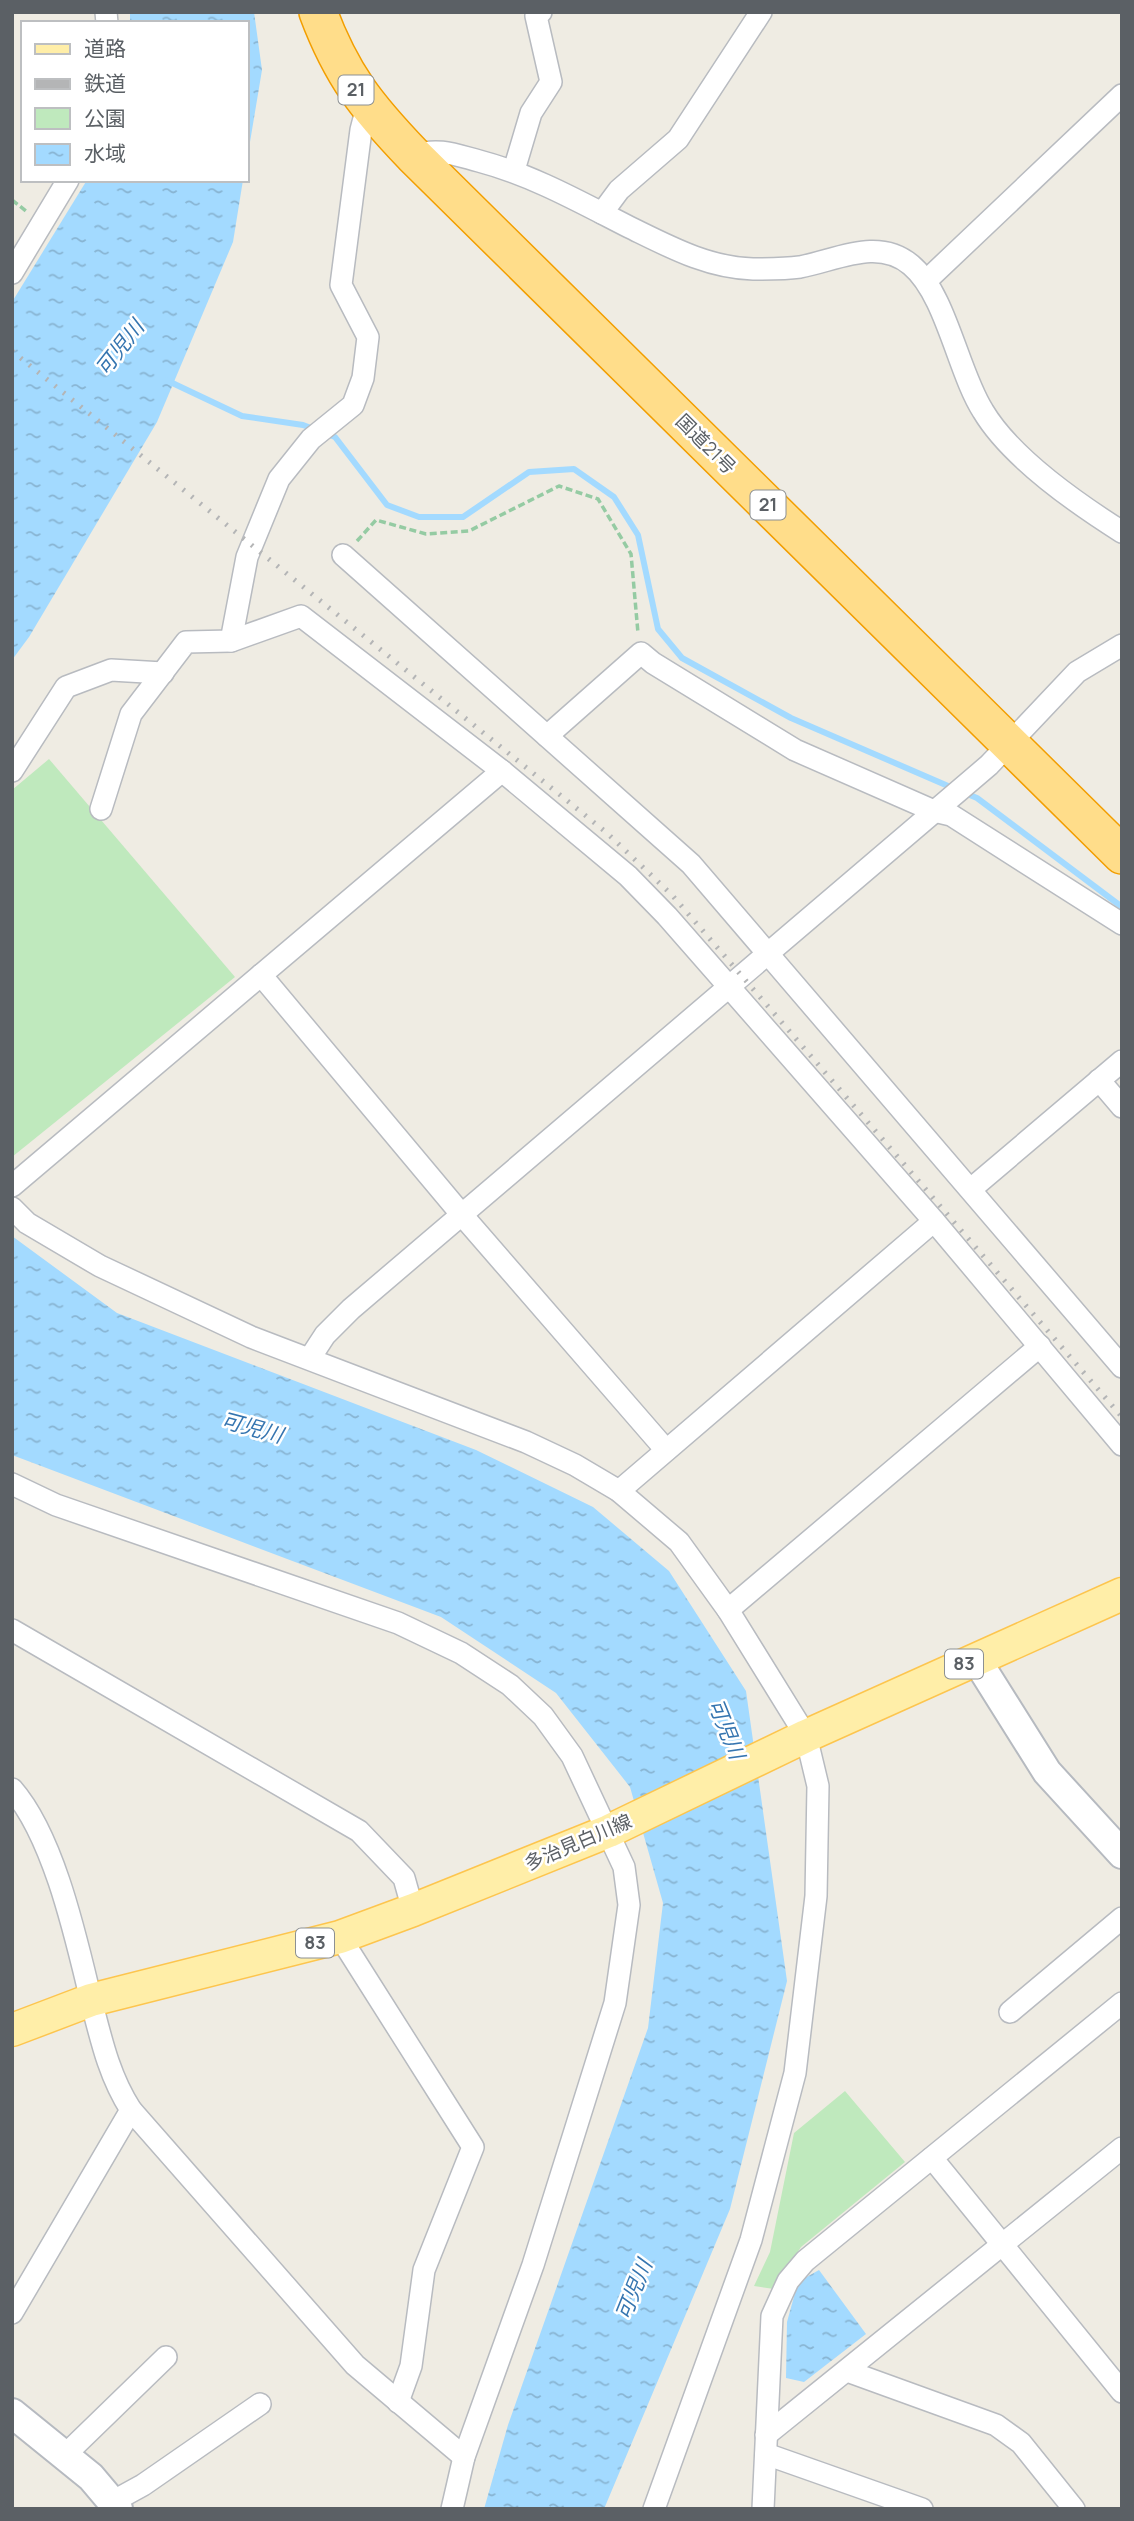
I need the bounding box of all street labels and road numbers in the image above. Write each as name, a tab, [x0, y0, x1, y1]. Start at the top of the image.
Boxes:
road number: 21	[338, 76, 374, 104]
street label: 国道21号	[670, 408, 742, 480]
road number: 21	[750, 490, 786, 520]
road number: 83	[945, 1650, 983, 1679]
street label: 多治見白川線	[520, 1808, 636, 1876]
road number: 83	[296, 1928, 334, 1957]

